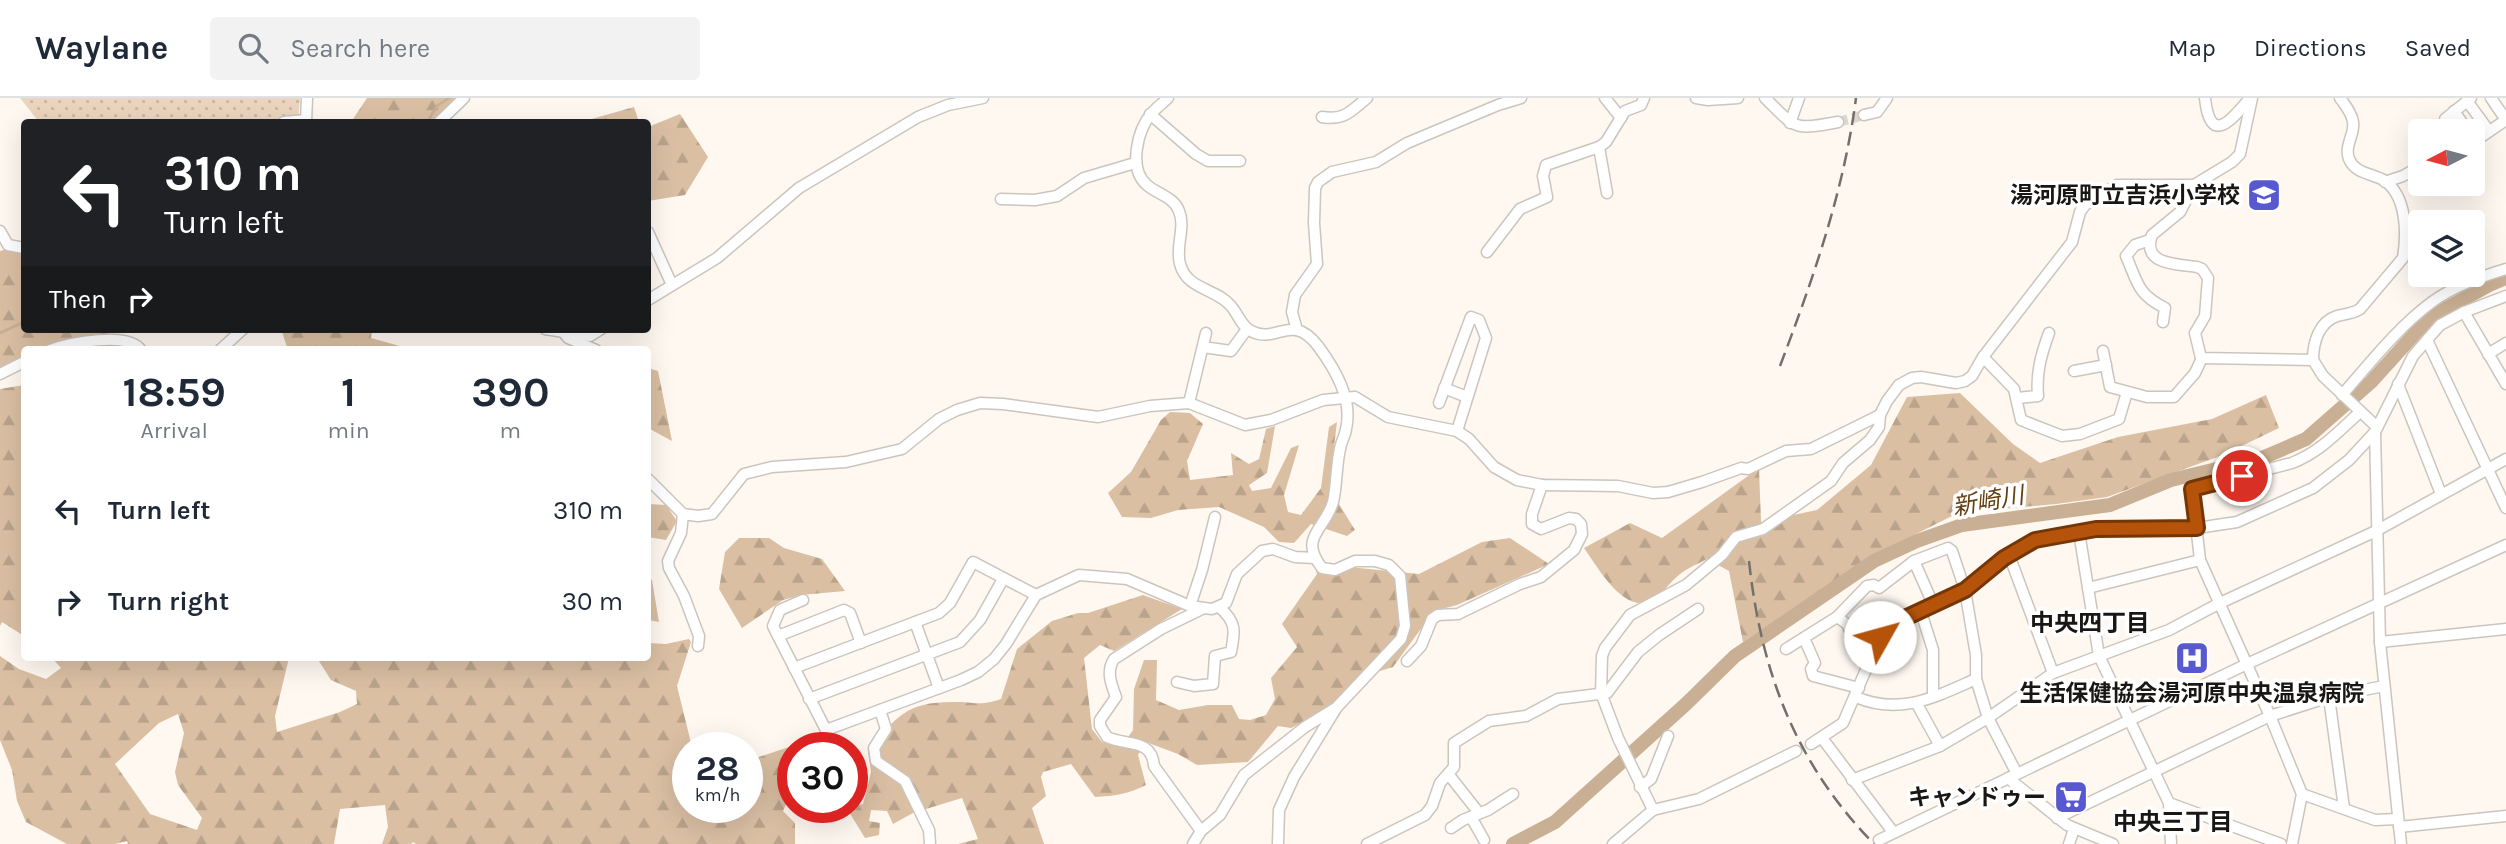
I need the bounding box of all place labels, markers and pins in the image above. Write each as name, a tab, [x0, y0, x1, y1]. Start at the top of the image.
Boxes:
school or university icon: 湯河原町立吉浜小学校	[2245, 176, 2283, 214]
place label: 湯河原町立吉浜小学校	[2010, 182, 2240, 209]
pin	[2212, 446, 2272, 506]
hospital icon: 生活保健協会湯河原中央温泉病院	[2173, 639, 2211, 677]
place label: 生活保健協会湯河原中央温泉病院	[2020, 680, 2365, 707]
supermarket icon: キャンドゥー	[2052, 778, 2090, 816]
place label: キャンドゥー	[1908, 784, 2046, 811]

